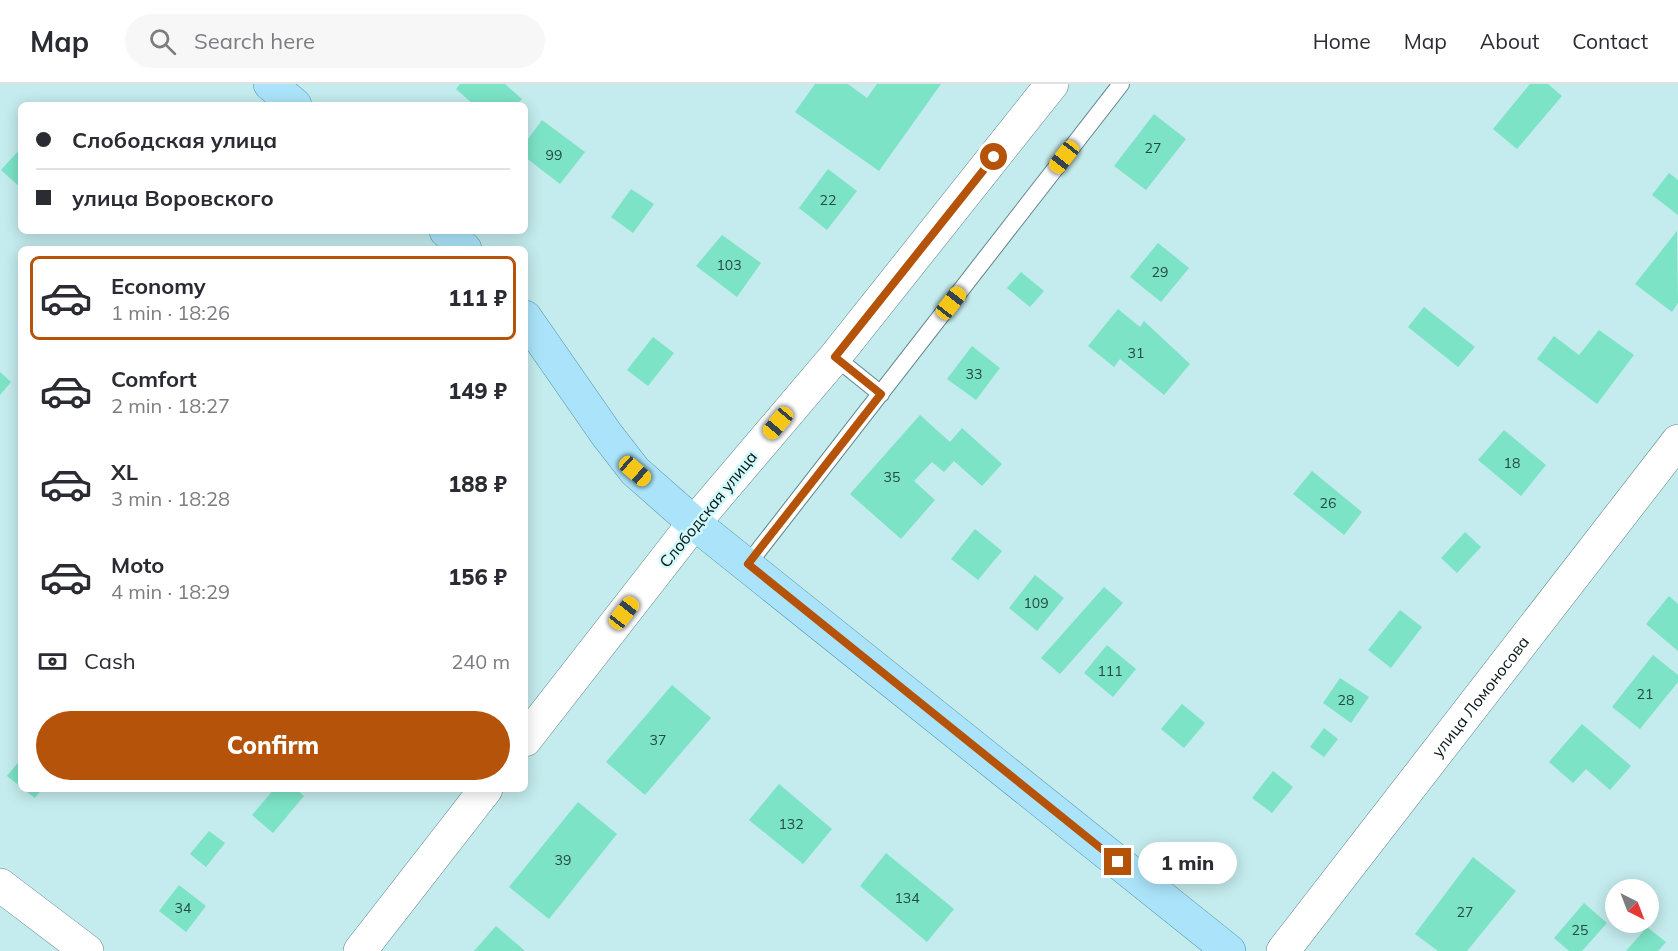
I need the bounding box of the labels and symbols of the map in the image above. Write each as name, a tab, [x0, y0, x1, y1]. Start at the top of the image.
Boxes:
car	[1046, 137, 1082, 177]
house number: 27	[1145, 139, 1161, 157]
route start	[980, 143, 1007, 170]
house number: 99	[546, 146, 562, 164]
house number: 22	[820, 191, 836, 209]
house number: 103	[716, 256, 742, 274]
house number: 29	[1152, 263, 1168, 281]
car	[933, 283, 969, 323]
house number: 31	[1128, 344, 1144, 362]
house number: 33	[966, 365, 982, 383]
car	[760, 403, 796, 443]
street label: Слободская улица	[655, 447, 761, 571]
car	[616, 452, 654, 490]
house number: 18	[1504, 454, 1520, 472]
house number: 35	[884, 468, 900, 486]
house number: 26	[1320, 494, 1336, 512]
car	[606, 593, 642, 633]
house number: 109	[1023, 594, 1049, 612]
street label: улица Ломоносова	[1427, 632, 1533, 761]
house number: 111	[1097, 662, 1123, 680]
house number: 21	[1637, 685, 1653, 703]
house number: 28	[1338, 691, 1354, 709]
house number: 37	[650, 731, 666, 749]
house number: 132	[778, 815, 804, 833]
callout: 1 min	[1139, 841, 1238, 883]
route end	[1104, 848, 1131, 875]
house number: 39	[555, 851, 571, 869]
north arrow	[1605, 879, 1659, 933]
house number: 134	[894, 889, 920, 907]
house number: 34	[175, 899, 192, 917]
house number: 27	[1457, 903, 1473, 921]
house number: 25	[1572, 921, 1588, 939]

